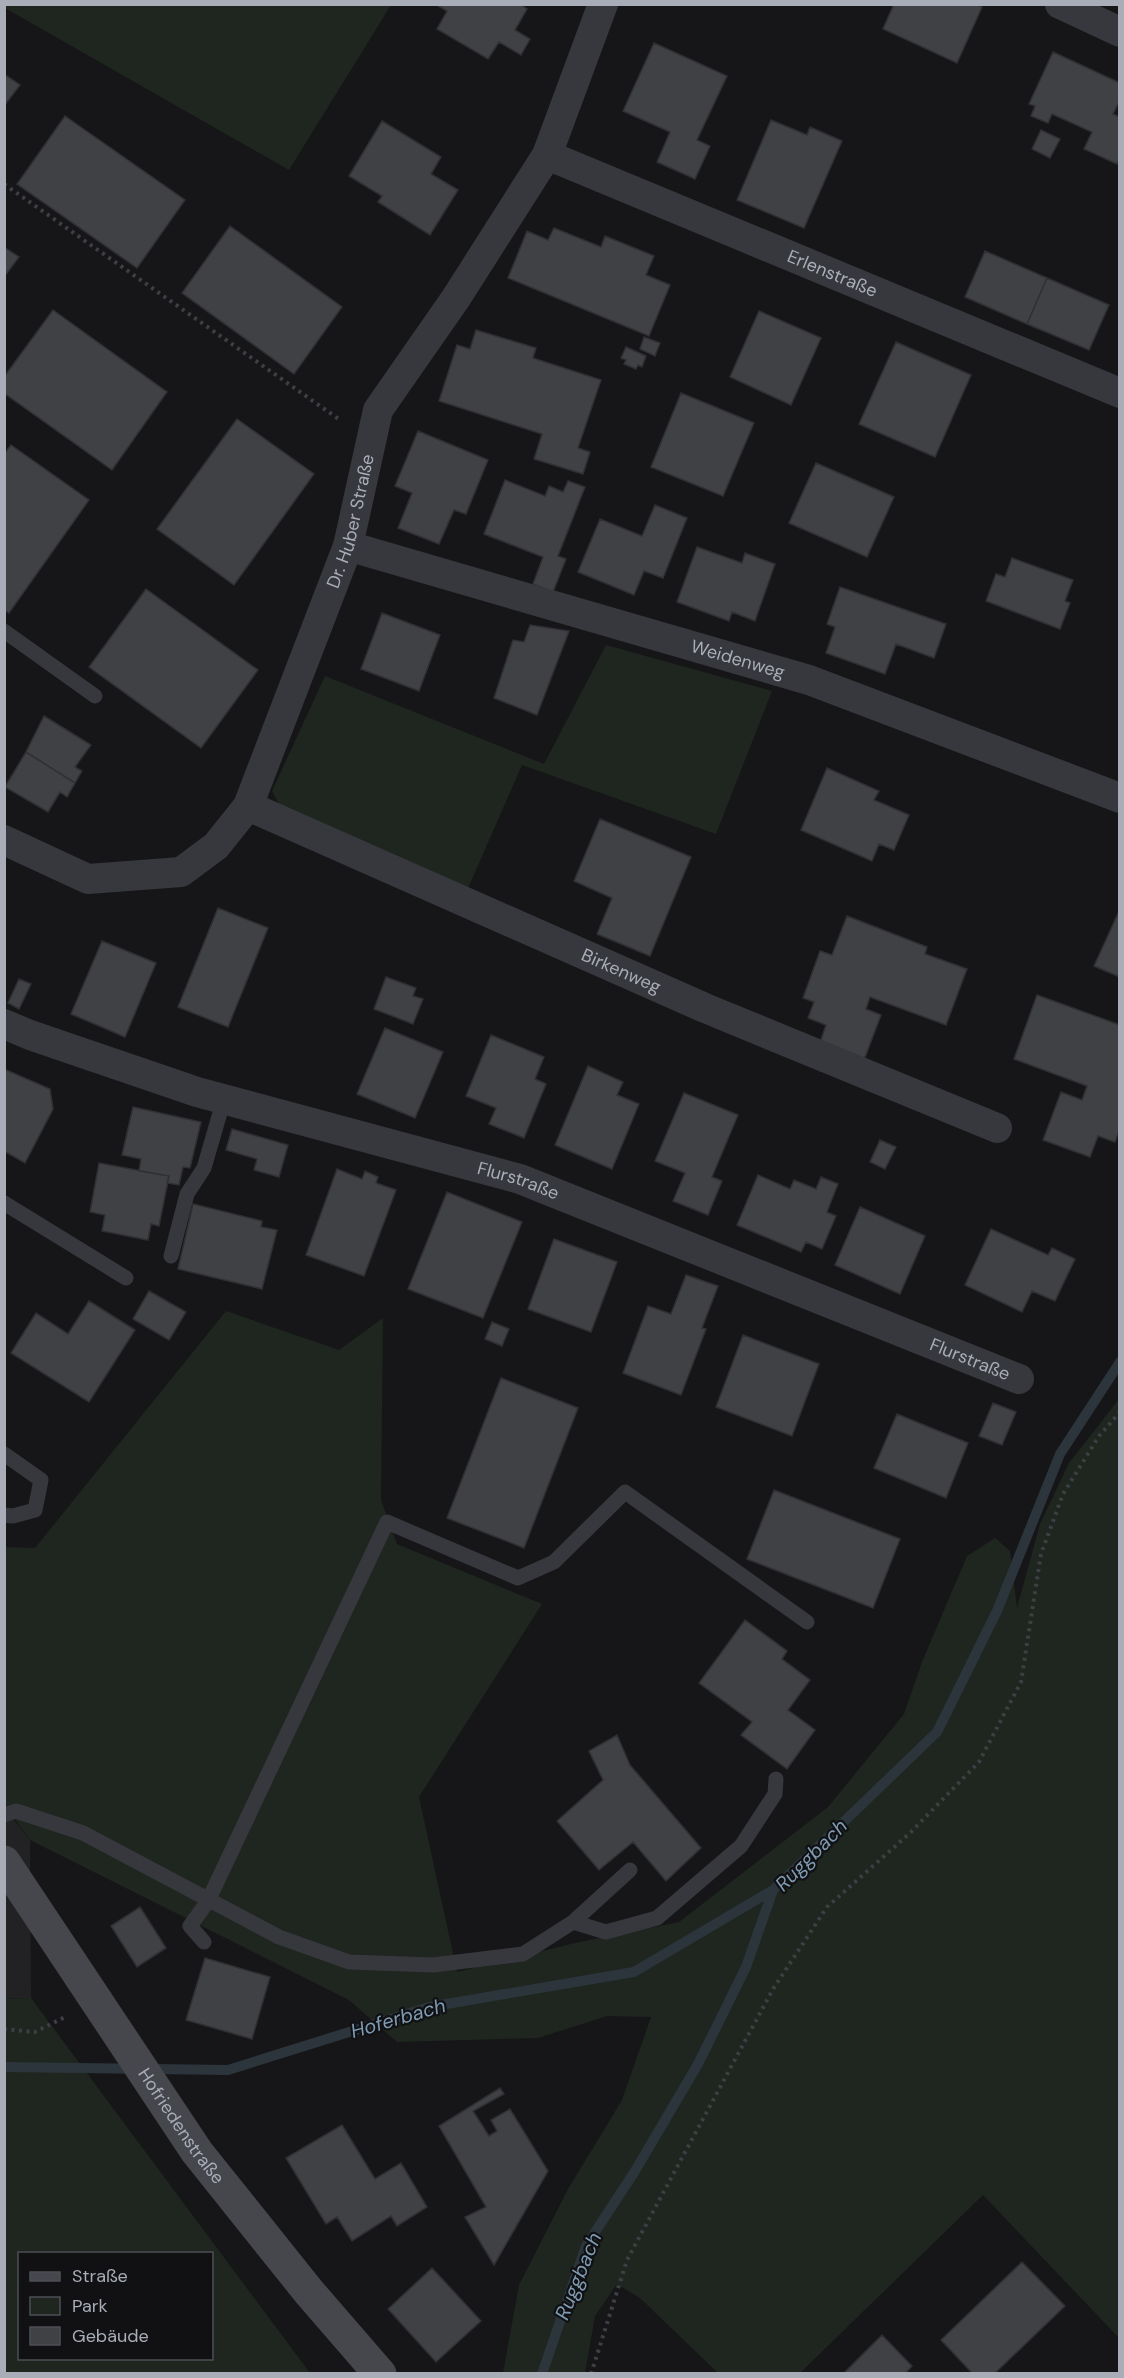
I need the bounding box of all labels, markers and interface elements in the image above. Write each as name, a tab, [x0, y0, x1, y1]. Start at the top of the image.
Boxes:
street label: Erlenstraße	[784, 244, 881, 303]
street label: Dr. Huber Straße	[321, 452, 380, 592]
street label: Weidenweg	[688, 634, 788, 684]
street label: Birkenweg	[578, 943, 665, 999]
street label: Flurstraße	[475, 1156, 563, 1205]
street label: Flurstraße	[926, 1332, 1014, 1386]
water label: Ruggbach	[769, 1813, 853, 1897]
water label: Hoferbach	[347, 1992, 449, 2044]
street label: Hofriedenstraße	[132, 2063, 230, 2189]
water label: Ruggbach	[549, 2228, 607, 2324]
legend	[18, 2252, 213, 2360]
text: Straße	[72, 2264, 128, 2288]
text: Park	[72, 2294, 108, 2318]
text: Gebäude	[72, 2324, 149, 2348]

